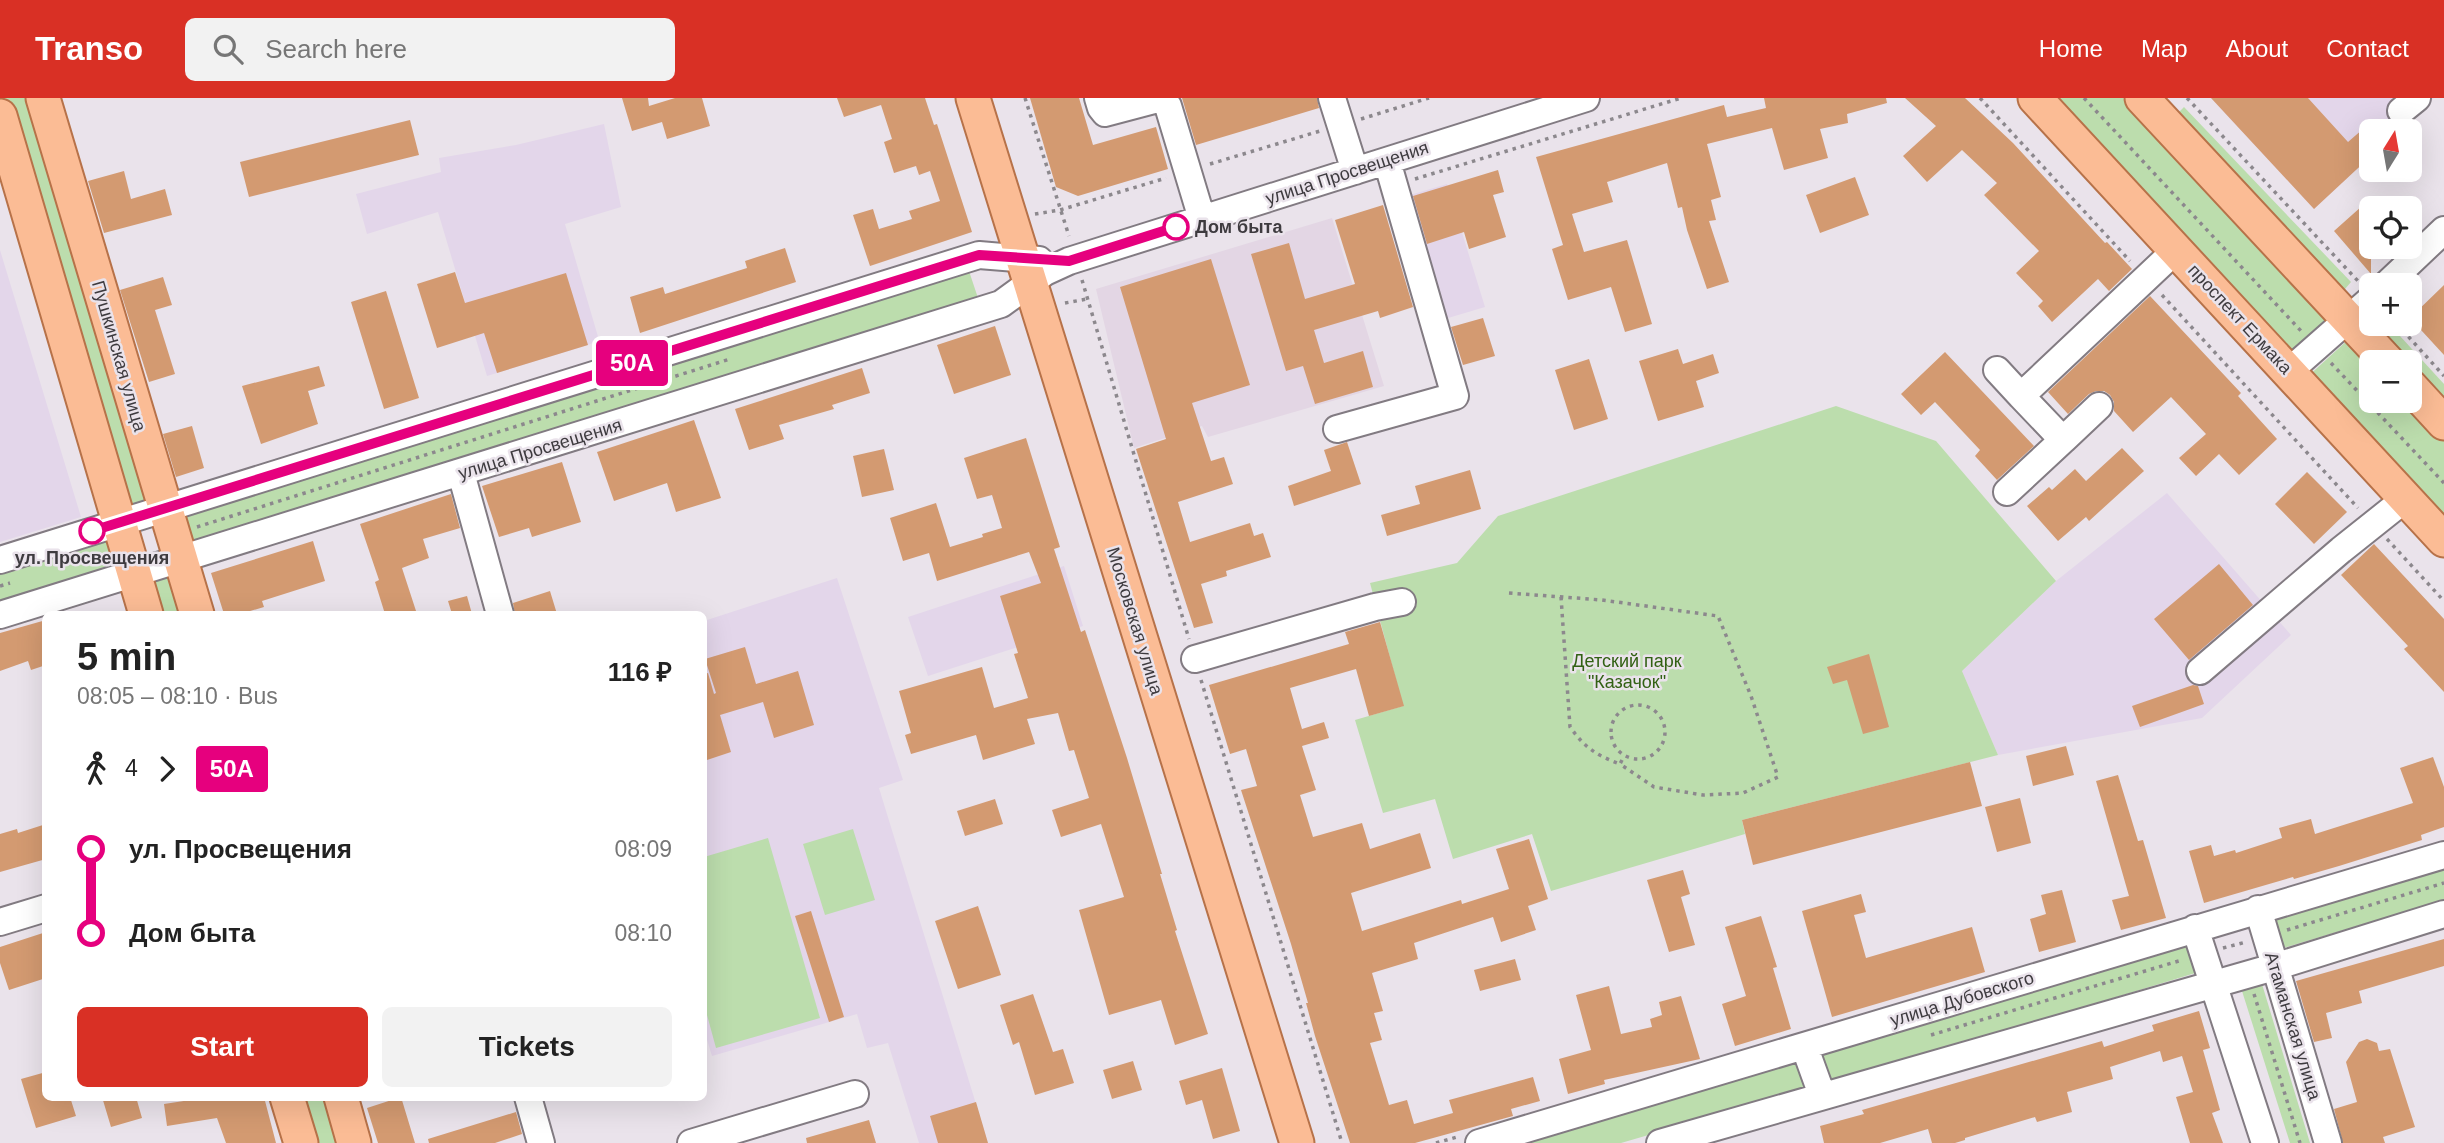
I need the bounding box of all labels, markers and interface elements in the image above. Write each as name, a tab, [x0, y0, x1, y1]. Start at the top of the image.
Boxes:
search box	[185, 18, 675, 81]
text: Transo	[35, 30, 143, 67]
icon: search	[209, 30, 247, 68]
text: Search here	[265, 34, 407, 64]
text: Home	[2039, 35, 2103, 62]
text: Map	[2141, 35, 2188, 62]
text: About	[2226, 35, 2288, 62]
text: Contact	[2326, 35, 2409, 62]
north arrow	[2359, 119, 2422, 182]
map controls	[2359, 119, 2422, 413]
street label: улица Просвещения	[1263, 137, 1431, 209]
button: locate	[2359, 196, 2422, 259]
marker: Дом быта	[1163, 214, 1189, 240]
place label: Дом быта	[1195, 217, 1283, 237]
street label: проспект Ермака	[2184, 260, 2297, 379]
button: +	[2359, 273, 2422, 336]
street label: Пушкинская улица	[88, 278, 150, 435]
line badge: 50А	[592, 340, 672, 386]
text: 50А	[610, 349, 654, 376]
button: −	[2359, 350, 2422, 413]
street label: улица Просвещения	[456, 415, 624, 483]
marker: ул. Просвещения	[79, 518, 105, 544]
street label: Московская улица	[1103, 545, 1167, 698]
place label: ул. Просвещения	[15, 548, 169, 568]
text: 5 min	[77, 636, 176, 678]
park label: Детский парк "Казачок"	[1572, 651, 1682, 692]
text: 116 ₽	[608, 657, 672, 687]
text: 08:05 – 08:10 · Bus	[77, 683, 278, 709]
icon: walk	[77, 750, 115, 788]
icon: forward	[148, 750, 186, 788]
text: 4	[125, 755, 138, 781]
text: 50А	[210, 755, 254, 782]
text: ул. Просвещения	[129, 834, 352, 864]
text: 08:09	[614, 836, 672, 862]
text: Дом быта	[129, 918, 255, 948]
text: 08:10	[614, 920, 672, 946]
street label: Атаманская улица	[2261, 950, 2325, 1103]
street label: улица Дубовского	[1888, 968, 2036, 1030]
button: Start	[77, 1007, 368, 1087]
button: Tickets	[382, 1007, 672, 1087]

